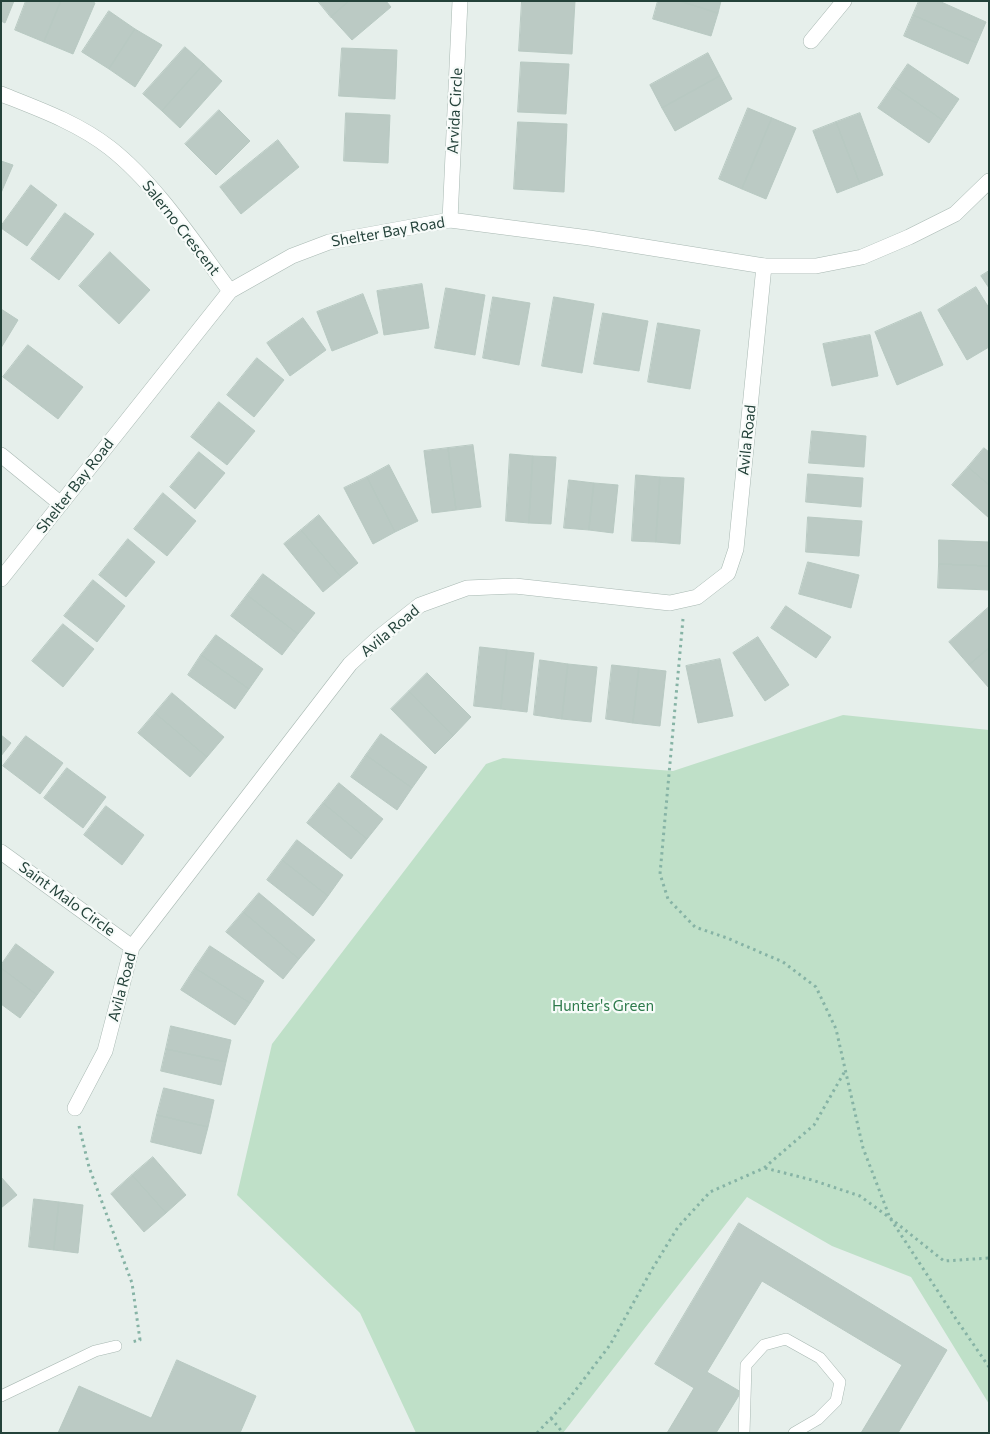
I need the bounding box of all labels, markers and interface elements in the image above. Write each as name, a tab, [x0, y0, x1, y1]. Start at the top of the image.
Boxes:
street label: Arvida Circle	[444, 67, 466, 155]
street label: Salerno Crescent	[138, 177, 224, 279]
street label: Shelter Bay Road	[330, 213, 446, 251]
street label: Avila Road	[734, 404, 760, 476]
street label: Shelter Bay Road	[33, 435, 117, 537]
street label: Avila Road	[357, 601, 423, 661]
street label: Saint Malo Circle	[15, 858, 119, 940]
street label: Avila Road	[104, 950, 140, 1024]
park label: Hunter's Green	[552, 997, 654, 1015]

